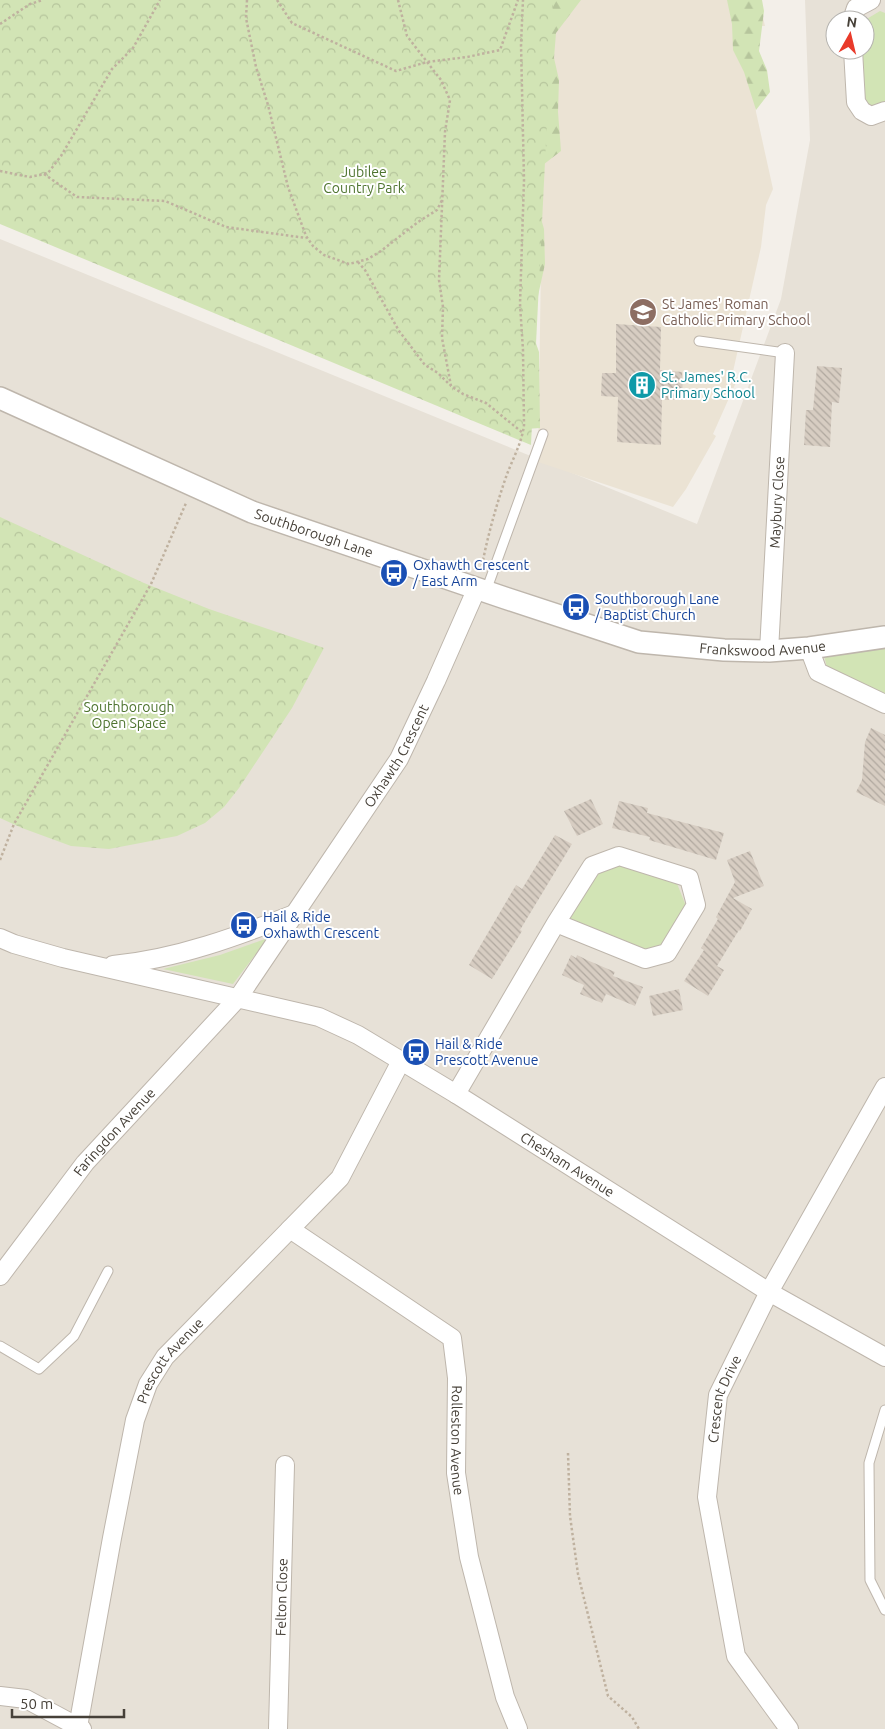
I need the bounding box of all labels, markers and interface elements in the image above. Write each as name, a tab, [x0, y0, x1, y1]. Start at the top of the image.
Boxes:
north arrow	[825, 10, 875, 60]
text: N	[846, 13, 858, 31]
park label: Jubilee Country Park	[323, 164, 405, 196]
place label: St James' Roman Catholic Primary School	[662, 296, 810, 328]
school or university icon: St James' Roman Catholic Primary School	[628, 297, 658, 327]
place label: St. James' R.C. Primary School	[661, 369, 755, 401]
building icon: St. James' R.C. Primary School	[627, 370, 657, 400]
street label: Maybury Close	[767, 456, 787, 549]
street label: Southborough Lane	[253, 505, 375, 561]
place label: Oxhawth Crescent / East Arm	[412, 557, 530, 589]
bus stop icon: Oxhawth Crescent / East Arm	[379, 558, 409, 588]
place label: Southborough Lane / Baptist Church	[594, 591, 719, 623]
bus stop icon: Southborough Lane / Baptist Church	[561, 592, 591, 622]
street label: Frankswood Avenue	[699, 638, 827, 659]
park label: Southborough Open Space	[84, 699, 174, 731]
street label: Oxhawth Crescent	[361, 701, 432, 810]
place label: Hail & Ride Oxhawth Crescent	[263, 909, 380, 941]
bus stop icon: Hail & Ride Oxhawth Crescent	[229, 910, 259, 940]
place label: Hail & Ride Prescott Avenue	[435, 1036, 539, 1068]
bus stop icon: Hail & Ride Prescott Avenue	[401, 1037, 431, 1067]
street label: Faringdon Avenue	[70, 1085, 158, 1179]
street label: Chesham Avenue	[517, 1129, 617, 1200]
street label: Prescott Avenue	[134, 1315, 207, 1406]
street label: Crescent Drive	[705, 1353, 744, 1444]
street label: Rolleston Avenue	[448, 1385, 467, 1496]
street label: Felton Close	[272, 1558, 291, 1636]
scale bar	[12, 1686, 125, 1718]
text: 50 m	[20, 1695, 53, 1712]

